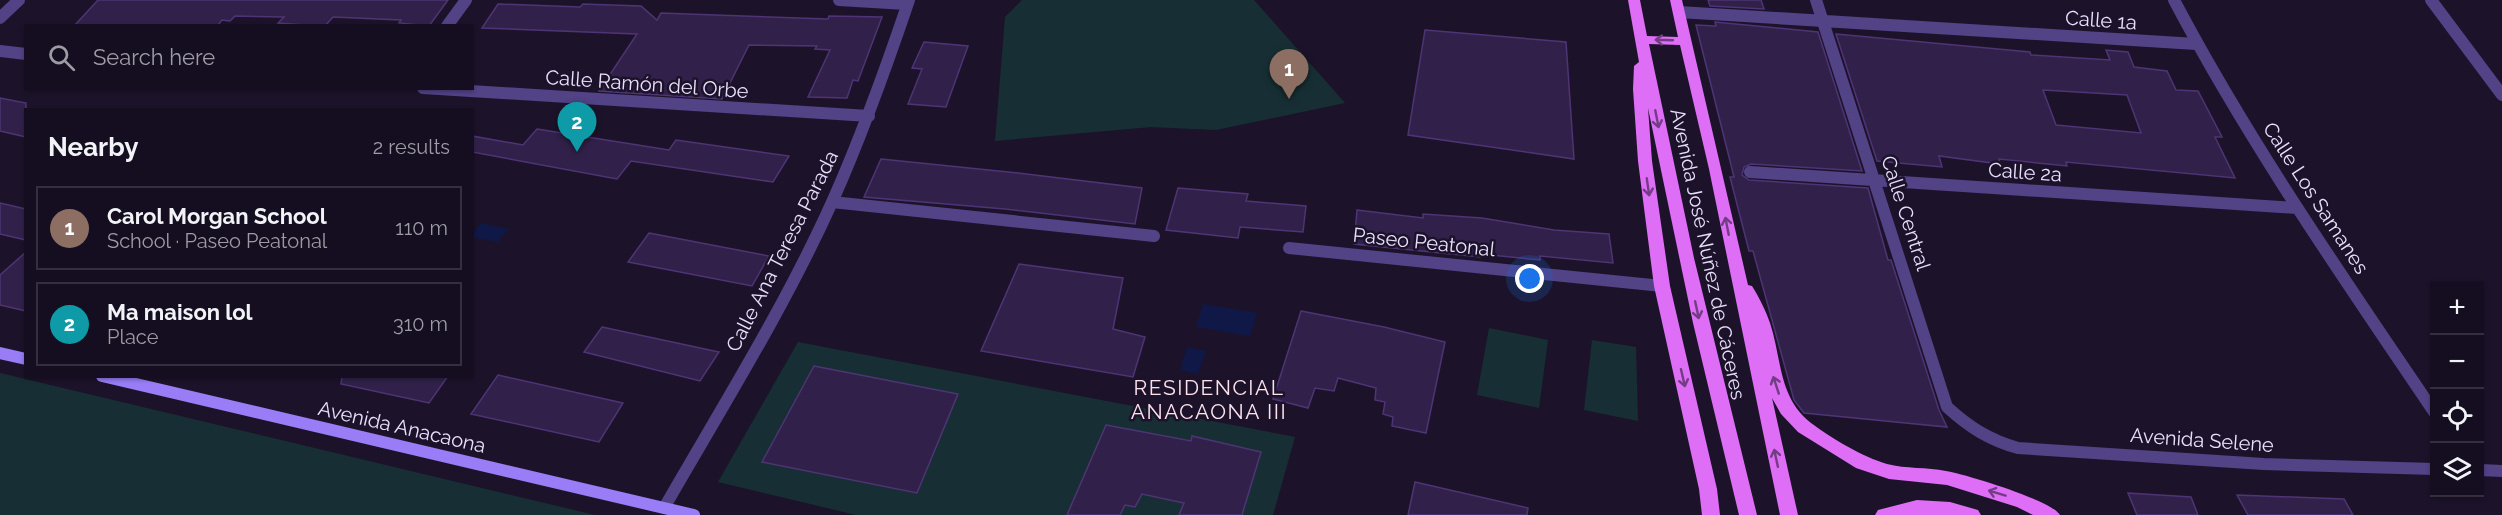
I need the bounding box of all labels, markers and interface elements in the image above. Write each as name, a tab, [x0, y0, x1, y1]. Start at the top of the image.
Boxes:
street label: Calle 1a	[2064, 6, 2138, 34]
search box	[24, 24, 474, 90]
one-way arrow	[1655, 35, 1675, 46]
icon: search	[45, 41, 78, 74]
text: Search here	[93, 44, 215, 70]
pin: 1	[1270, 50, 1308, 99]
street label: Calle Ramón del Orbe	[545, 65, 750, 103]
pin: 2	[558, 102, 596, 152]
street label: Avenida José Núñez de Cáceres	[1665, 106, 1751, 402]
one-way arrow	[1652, 109, 1663, 129]
street label: Calle Los Samanes	[2258, 118, 2374, 278]
text: Nearby	[48, 132, 138, 162]
text: 2 results	[373, 135, 450, 159]
street label: Calle Ana Teresa Parada	[721, 146, 843, 356]
street label: Calle Central	[1876, 153, 1936, 274]
street label: Calle 2a	[1987, 157, 2063, 187]
one-way arrow	[1643, 176, 1654, 196]
text: Carol Morgan School	[107, 203, 327, 229]
text: 1	[65, 216, 74, 240]
text: 110 m	[395, 216, 448, 240]
one-way arrow	[1721, 217, 1732, 236]
street label: Paseo Peatonal	[1352, 223, 1497, 261]
text: School · Paseo Peatonal	[107, 229, 327, 253]
your location	[1515, 264, 1544, 293]
map controls	[2430, 281, 2484, 497]
button: +	[2430, 281, 2484, 335]
text: Ma maison lol	[107, 299, 253, 325]
one-way arrow	[1691, 300, 1703, 319]
text: 2	[64, 312, 75, 336]
text: 310 m	[393, 312, 448, 336]
text: Place	[107, 325, 158, 349]
button: −	[2430, 335, 2484, 389]
one-way arrow	[1677, 369, 1689, 388]
district label: RESIDENCIAL ANACAONA III	[1131, 375, 1287, 424]
one-way arrow	[1770, 376, 1781, 395]
button: locate	[2430, 389, 2484, 443]
street label: Avenida Anacaona	[316, 396, 488, 458]
street label: Avenida Selene	[2129, 423, 2275, 457]
button: layers	[2430, 443, 2484, 497]
one-way arrow	[1770, 449, 1781, 468]
one-way arrow	[1988, 487, 2007, 498]

